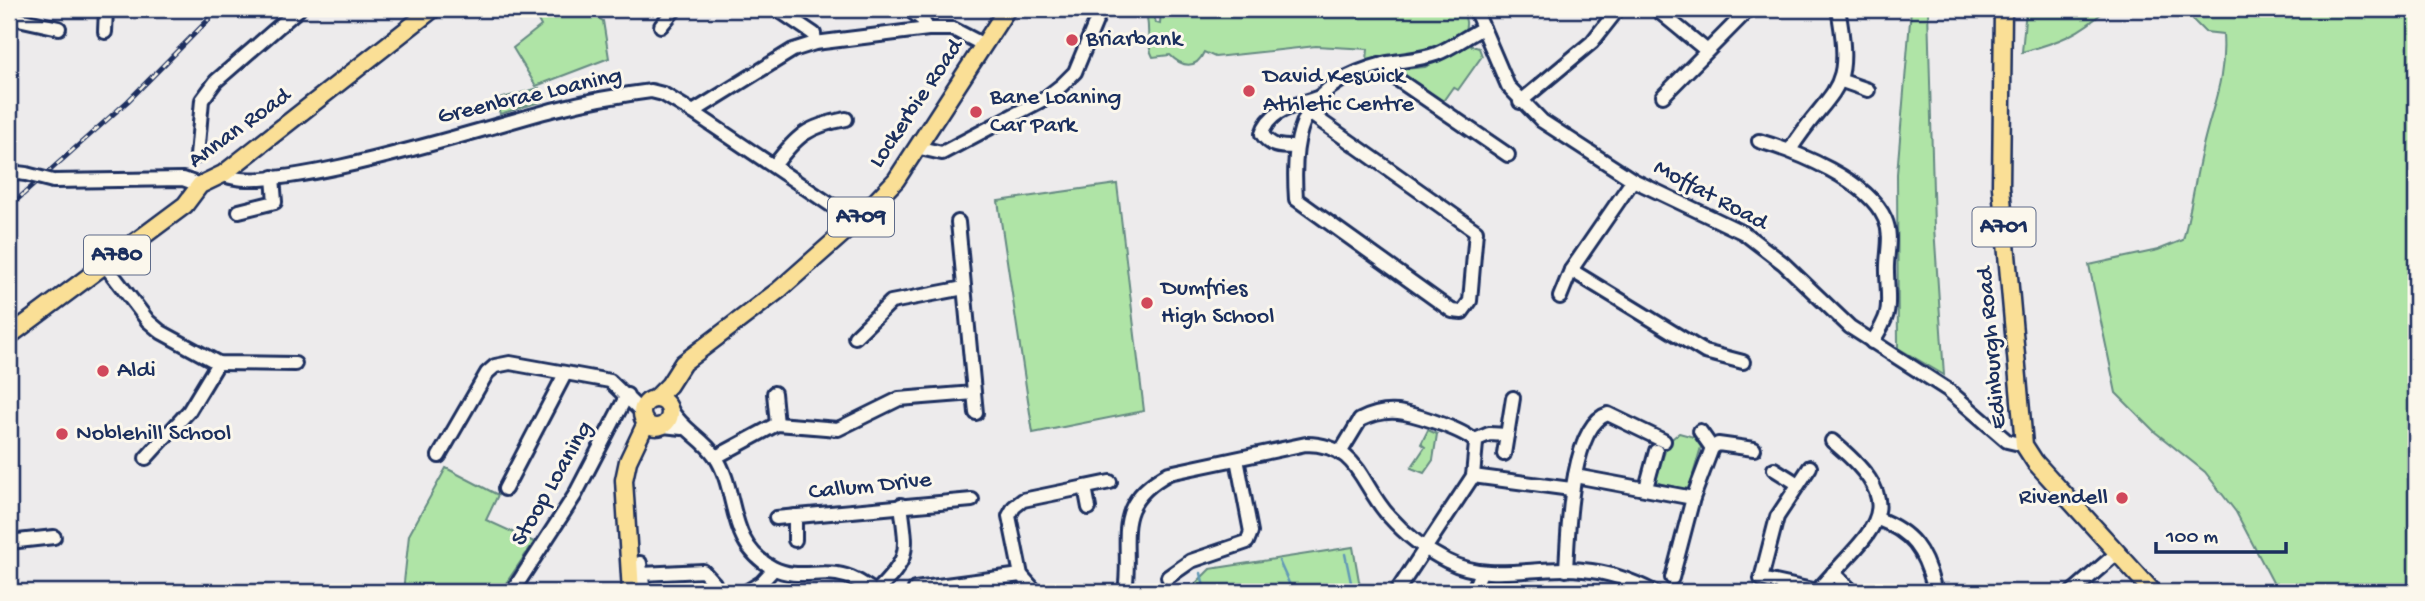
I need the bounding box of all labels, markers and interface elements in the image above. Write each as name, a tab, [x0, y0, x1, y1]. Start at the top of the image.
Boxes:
place label: Briarbank	[1085, 26, 1184, 55]
street label: Lockerbie Road	[863, 32, 972, 174]
marker: Briarbank	[1064, 32, 1080, 48]
street label: Greenbrae Loaning	[435, 62, 625, 132]
place label: David Keswick Athletic Centre	[1261, 63, 1414, 120]
street label: Annan Road	[183, 81, 299, 176]
marker: David Keswick Athletic Centre	[1241, 83, 1257, 99]
place label: Bane Loaning Car Park	[989, 84, 1121, 141]
marker: Bane Loaning Car Park	[968, 104, 984, 120]
street label: Moffat Road	[1648, 154, 1774, 239]
road number: A709	[828, 198, 894, 236]
road number: A701	[1972, 208, 2036, 246]
road number: A780	[84, 236, 150, 274]
street label: Edinburgh Road	[1971, 264, 2015, 430]
place label: Dumfries High School	[1159, 275, 1275, 332]
marker: Dumfries High School	[1139, 295, 1155, 311]
place label: Aldi	[117, 357, 156, 386]
marker: Aldi	[95, 363, 111, 379]
street label: Stoop Loaning	[506, 416, 600, 552]
place label: Noblehill School	[76, 420, 231, 449]
marker: Noblehill School	[54, 426, 70, 442]
street label: Callum Drive	[807, 466, 933, 508]
place label: Rivendell	[2019, 484, 2108, 513]
marker: Rivendell	[2114, 490, 2130, 506]
scale bar	[2156, 510, 2285, 554]
text: 100 m	[2165, 526, 2218, 551]

